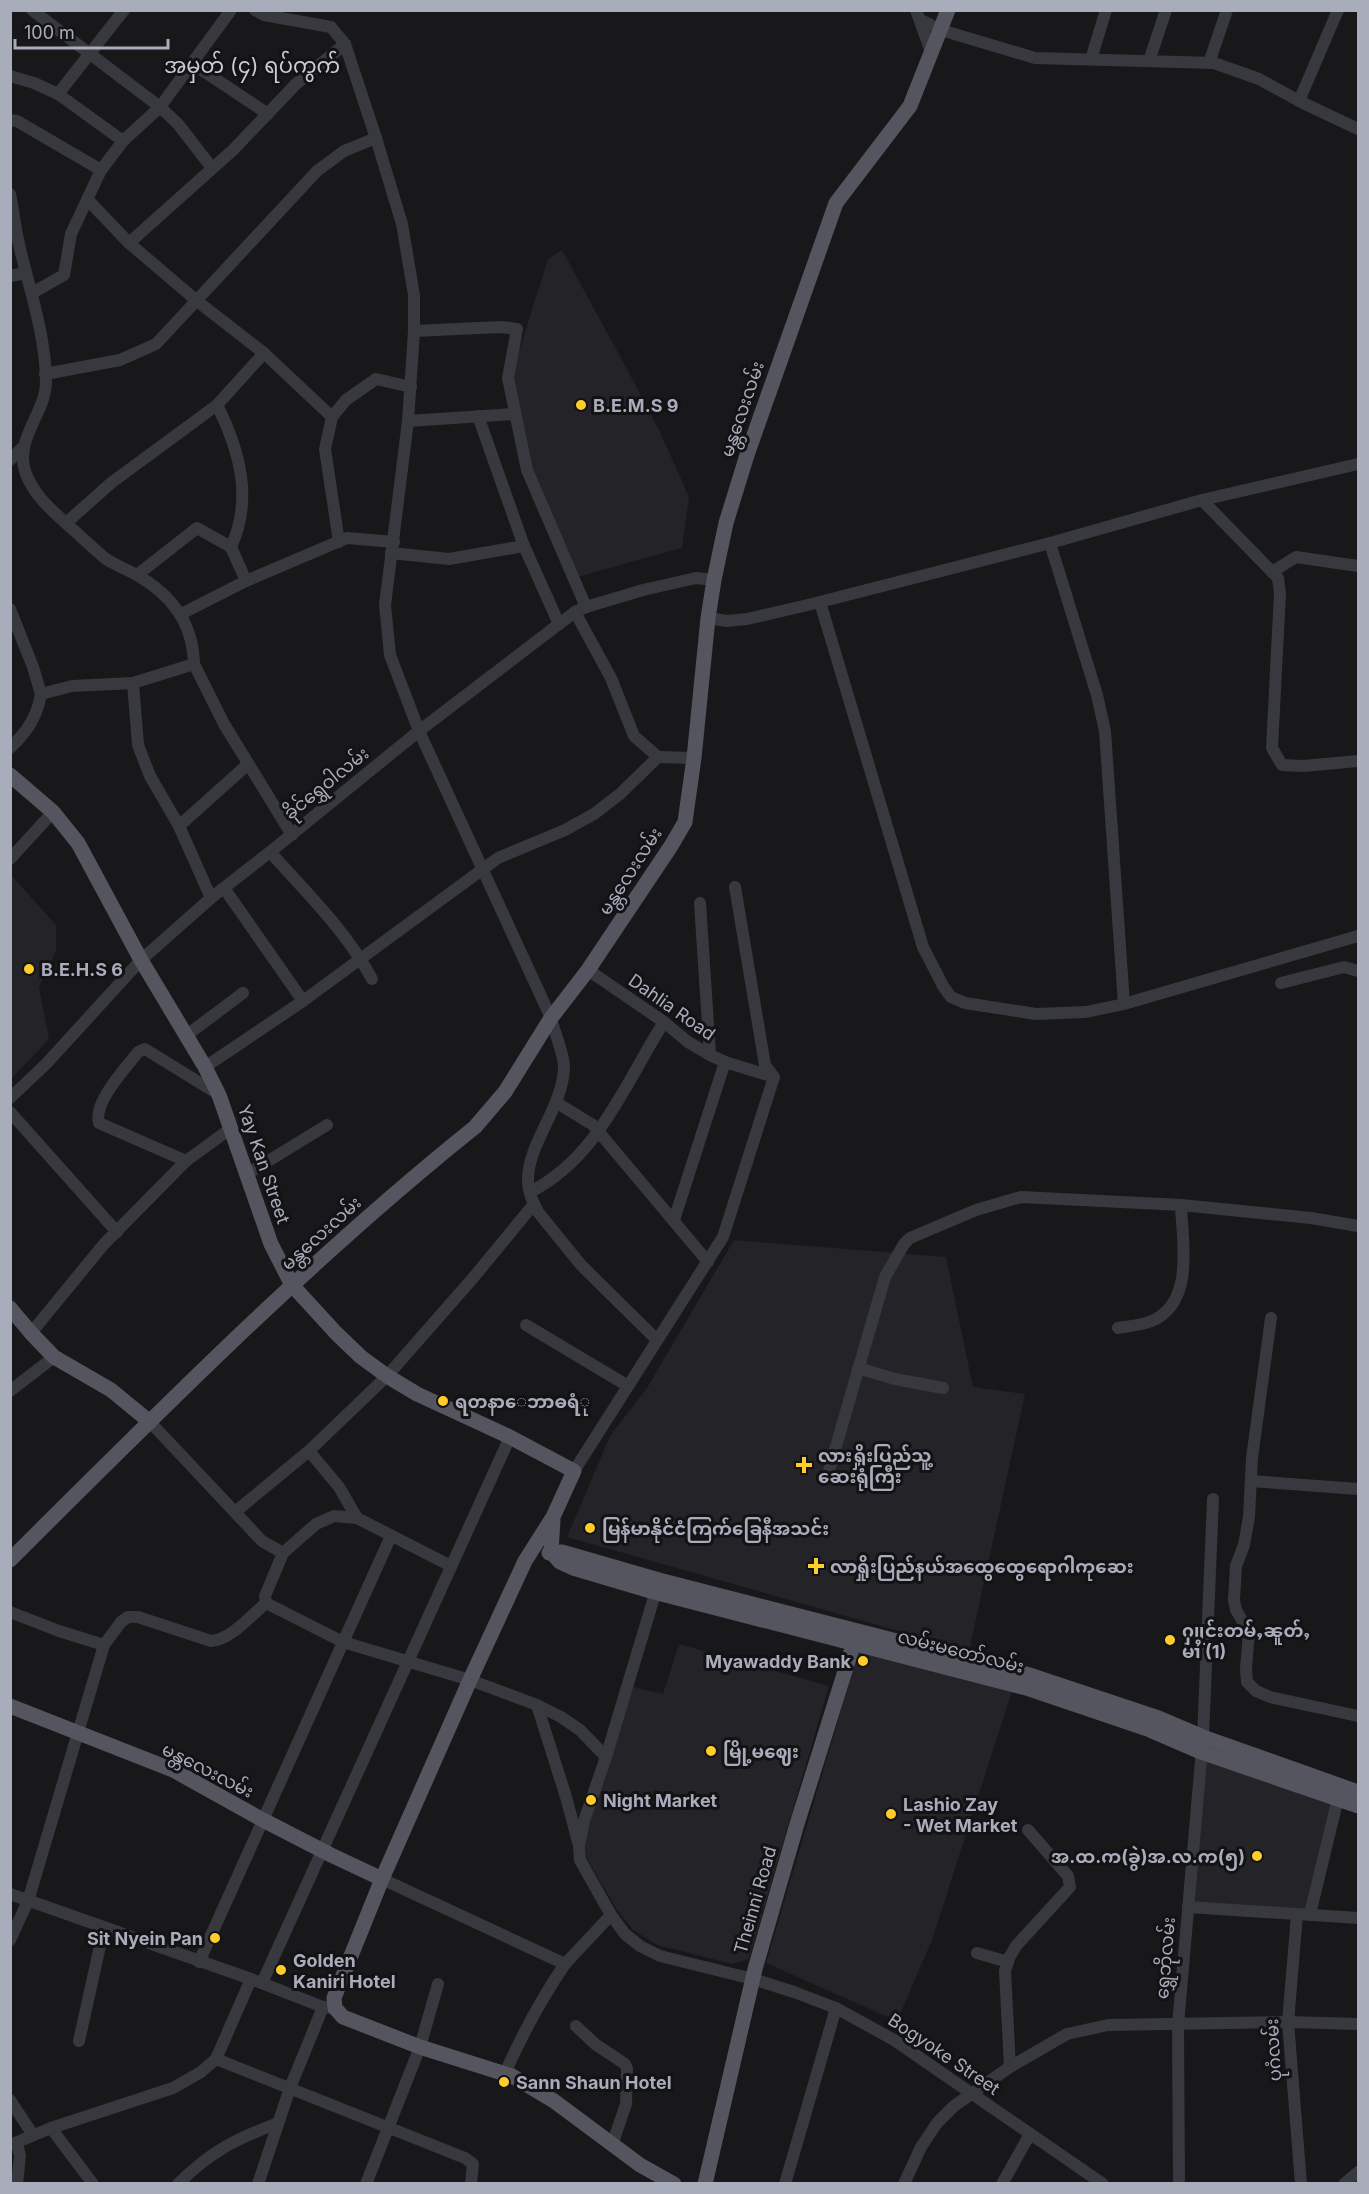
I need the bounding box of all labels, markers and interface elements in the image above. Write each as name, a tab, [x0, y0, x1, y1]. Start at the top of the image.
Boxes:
scale bar	[15, 12, 168, 50]
text: 100 m	[24, 22, 75, 43]
district label: အမှတ် (၄) ရပ်ကွက်	[164, 50, 340, 83]
street label: မန္တလေးလမ်း	[714, 358, 773, 461]
place label: B.E.M.S 9	[593, 395, 678, 416]
marker: B.E.M.S 9	[574, 398, 588, 412]
street label: ခိုင်ရွှေဝါလမ်း	[277, 740, 376, 827]
street label: မန္တလေးလမ်း	[592, 822, 670, 921]
place label: B.E.H.S 6	[41, 959, 123, 980]
marker: B.E.H.S 6	[22, 962, 36, 976]
street label: Dahlia Road	[625, 969, 719, 1045]
street label: Yay Kan Street	[234, 1102, 294, 1226]
street label: မန္တလေးလမ်း	[276, 1190, 368, 1278]
place label: ရတနာေဘာဓရံု	[455, 1391, 590, 1416]
marker: ရတနာေဘာဓရံု	[436, 1394, 450, 1408]
place label: လားရှိုးပြည်သူ့ ဆေးရုံကြီး	[818, 1444, 934, 1491]
marker: လားရှိုးပြည်သူ့ ဆေးရုံကြီး	[795, 1456, 813, 1474]
place label: မြန်မာနိုင်ငံကြက်ခြေနီအသင်း	[602, 1517, 829, 1543]
marker: မြန်မာနိုင်ငံကြက်ခြေနီအသင်း	[583, 1521, 597, 1535]
place label: လာရှိုးပြည်နယ်အထွေထွေရောဂါကုဆေး	[830, 1555, 1134, 1581]
marker: လာရှိုးပြည်နယ်အထွေထွေရောဂါကုဆေး	[807, 1557, 825, 1575]
place label: ႁူင်းတမ်ႇၼူတ်ႇ မၢႆ (1)	[1182, 1619, 1311, 1662]
street label: လမ်းမတော်လမ်း	[896, 1623, 1027, 1677]
marker: ႁူင်းတမ်ႇၼူတ်ႇ မၢႆ (1)	[1163, 1633, 1177, 1647]
place label: Myawaddy Bank	[705, 1651, 852, 1672]
marker: Myawaddy Bank	[856, 1654, 870, 1668]
street label: မန္တလေးလမ်း	[157, 1736, 258, 1806]
place label: မြို့မဈေး	[723, 1740, 799, 1766]
marker: မြို့မဈေး	[704, 1744, 718, 1758]
place label: Night Market	[603, 1790, 718, 1811]
marker: Night Market	[584, 1793, 598, 1807]
place label: Lashio Zay - Wet Market	[903, 1794, 1018, 1836]
marker: Lashio Zay - Wet Market	[884, 1807, 898, 1821]
street label: Theinni Road	[730, 1844, 780, 1956]
place label: အ.ထ.က(ခွဲ)အ.လ.က(၅)	[1051, 1845, 1245, 1871]
marker: အ.ထ.က(ခွဲ)အ.လ.က(၅)	[1250, 1849, 1264, 1863]
street label: ရွှေဘိုလမ်း	[1148, 1916, 1184, 2000]
place label: Sit Nyein Pan	[87, 1928, 203, 1949]
marker: Sit Nyein Pan	[208, 1931, 222, 1945]
place label: Golden Kaniri Hotel	[293, 1950, 396, 1992]
marker: Golden Kaniri Hotel	[274, 1963, 288, 1977]
street label: Bogyoke Street	[884, 2009, 1004, 2099]
street label: ပုဂံလမ်း	[1259, 2018, 1290, 2082]
place label: Sann Shaun Hotel	[516, 2072, 672, 2093]
marker: Sann Shaun Hotel	[497, 2075, 511, 2089]

